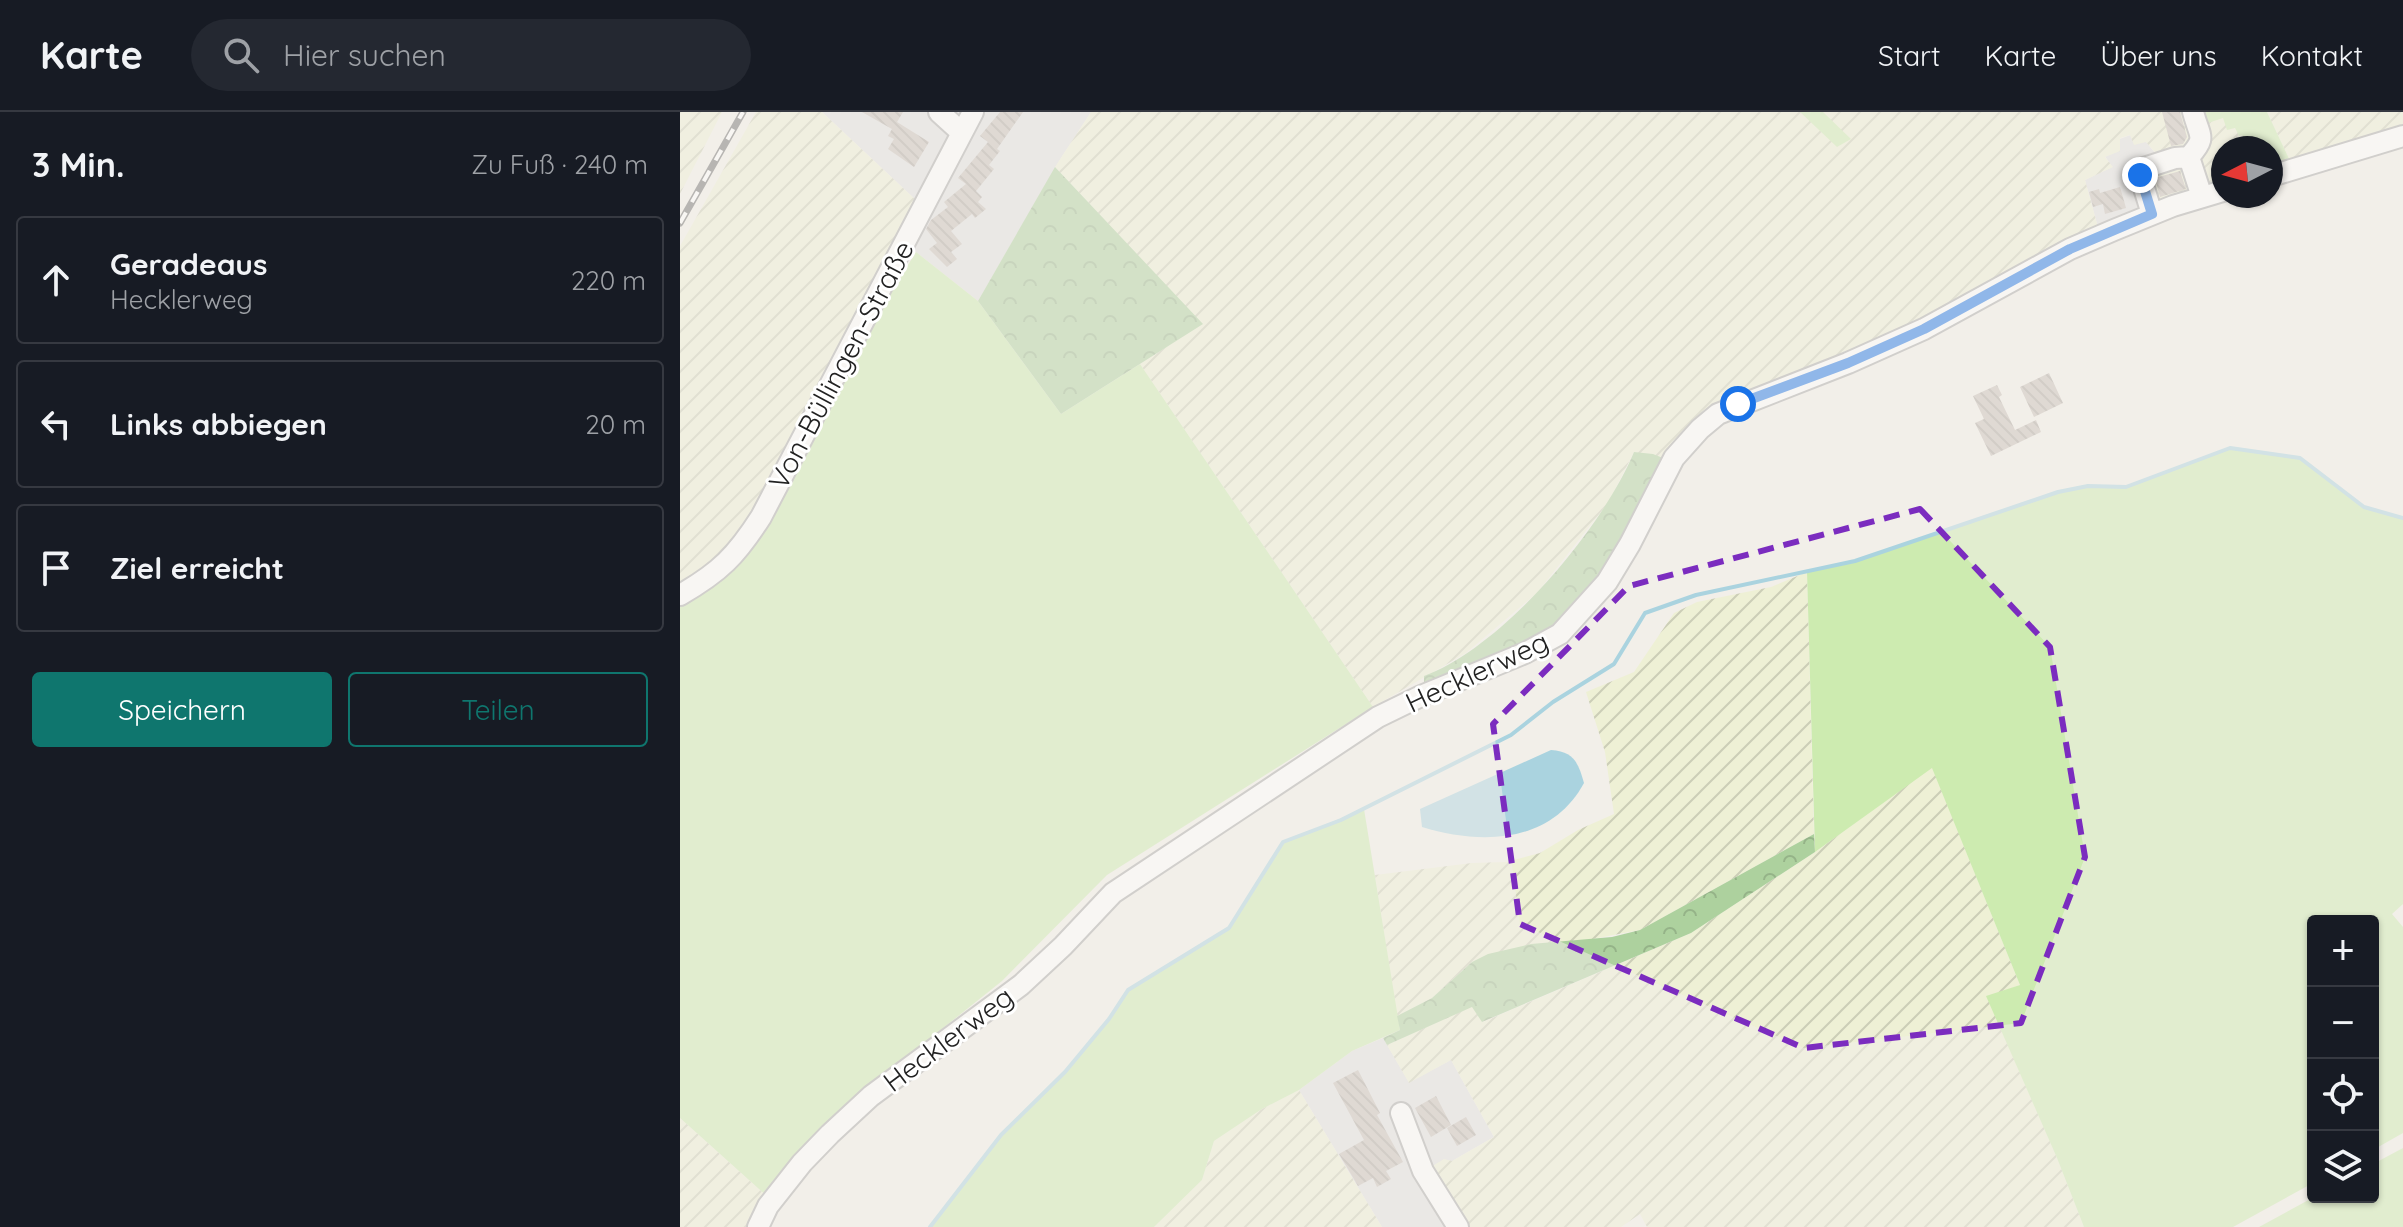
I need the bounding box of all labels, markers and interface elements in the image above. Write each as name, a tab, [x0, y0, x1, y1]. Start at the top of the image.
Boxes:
search box	[191, 19, 751, 91]
text: Karte	[40, 31, 143, 79]
icon: search	[219, 33, 263, 77]
text: Hier suchen	[283, 36, 446, 74]
text: Start	[1878, 38, 1940, 73]
text: Karte	[1984, 38, 2056, 73]
text: Über uns	[2100, 38, 2217, 73]
text: Kontakt	[2261, 38, 2363, 73]
north arrow	[2211, 136, 2283, 208]
text: 3 Min.	[32, 143, 124, 186]
text: Zu Fuß · 240 m	[471, 148, 648, 181]
route end	[2122, 157, 2158, 193]
street label: Von-Büllingen-Straße	[760, 234, 921, 495]
text: Geradeaus	[110, 245, 267, 283]
icon: ahead	[34, 258, 78, 302]
text: 220 m	[571, 264, 646, 297]
text: Hecklerweg	[110, 283, 253, 316]
route start	[1720, 386, 1756, 422]
icon: left	[34, 402, 78, 446]
text: Links abbiegen	[110, 405, 327, 443]
text: 20 m	[585, 408, 646, 441]
icon: arrive	[34, 546, 78, 590]
text: Ziel erreicht	[110, 549, 284, 587]
street label: Hecklerweg	[1400, 623, 1554, 720]
button: Speichern	[32, 672, 332, 747]
button: Teilen	[348, 672, 648, 747]
map controls	[2307, 915, 2379, 1203]
button: +	[2307, 915, 2379, 987]
street label: Hecklerweg	[876, 978, 1020, 1099]
button: −	[2307, 987, 2379, 1059]
button: locate	[2307, 1059, 2379, 1131]
button: layers	[2307, 1131, 2379, 1203]

